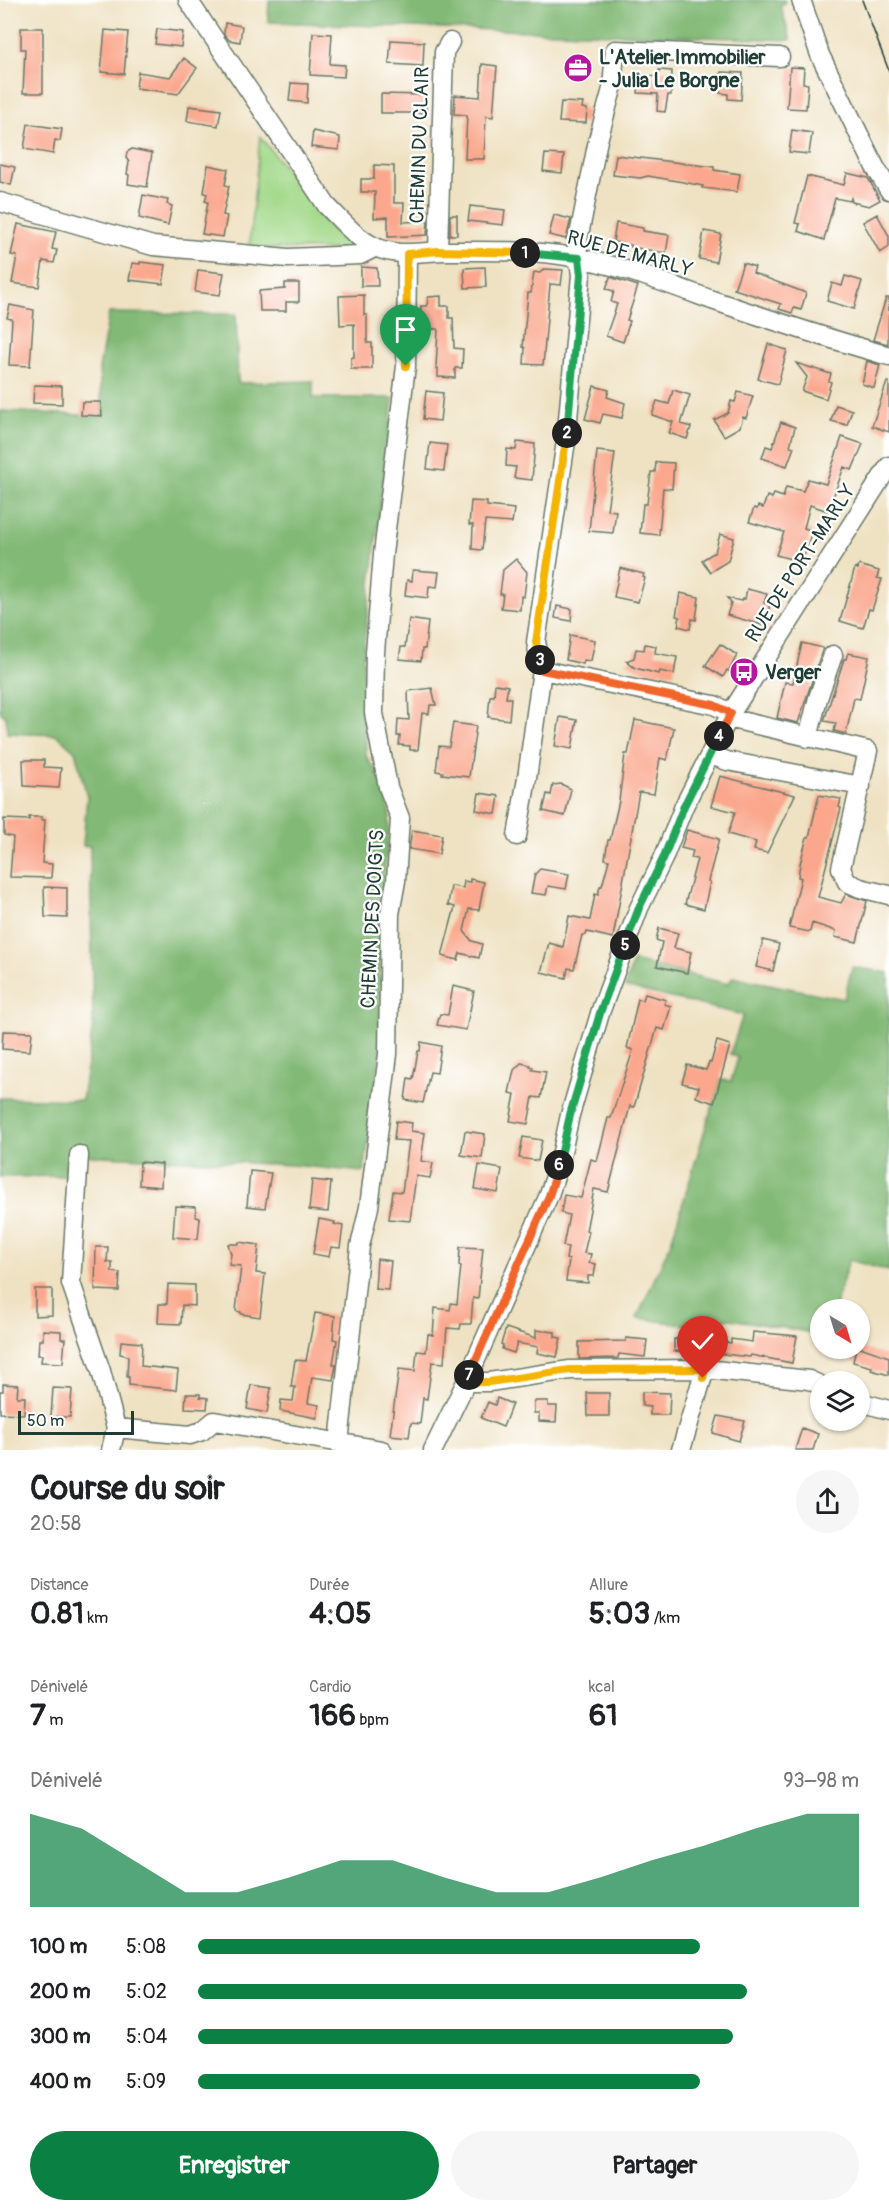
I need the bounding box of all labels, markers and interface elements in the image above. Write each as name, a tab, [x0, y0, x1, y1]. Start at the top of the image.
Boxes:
place label: L'Atelier Immobilier - Julia Le Borgne	[599, 45, 766, 93]
office icon: L'Atelier Immobilier - Julia Le Borgne	[562, 52, 594, 84]
street label: CHEMIN DU CLAIR	[404, 66, 435, 224]
street label: RUE DE MARLY	[564, 225, 696, 282]
pin: 1	[510, 238, 540, 268]
text: 1	[522, 243, 528, 263]
pin	[380, 304, 431, 366]
icon: arrive	[389, 313, 422, 346]
pin: 2	[552, 418, 582, 448]
text: 2	[563, 423, 571, 443]
street label: RUE DE PORT-MARLY	[740, 479, 861, 647]
pin: 3	[525, 645, 555, 675]
text: 3	[536, 650, 544, 670]
bus stop icon: Verger	[728, 656, 760, 688]
place label: Verger	[765, 660, 822, 685]
pin: 4	[704, 721, 734, 751]
text: 4	[714, 726, 724, 746]
street label: CHEMIN DES DOIGTS	[355, 829, 390, 1009]
pin: 5	[610, 930, 640, 960]
text: 5	[621, 935, 629, 955]
pin: 6	[544, 1150, 574, 1180]
text: 6	[554, 1155, 564, 1175]
north arrow	[810, 1299, 870, 1359]
map controls	[810, 1299, 870, 1431]
pin	[677, 1316, 728, 1378]
icon: check	[686, 1325, 719, 1358]
pin: 7	[454, 1360, 484, 1390]
text: 7	[465, 1365, 473, 1385]
button: layers	[810, 1371, 870, 1431]
scale bar	[18, 1408, 134, 1436]
text: 50 m	[27, 1411, 64, 1431]
text: Course du soir	[30, 1468, 225, 1509]
button: share	[796, 1470, 859, 1533]
text: 20:58	[30, 1511, 81, 1536]
text: Distance	[30, 1575, 89, 1595]
text: Durée	[309, 1575, 349, 1595]
text: Allure	[589, 1575, 628, 1595]
text: 0.81	[30, 1595, 84, 1632]
text: 4:05	[309, 1595, 372, 1632]
text: 5:03	[589, 1595, 650, 1632]
text: km	[84, 1608, 108, 1628]
text: /km	[650, 1608, 680, 1628]
text: Dénivelé	[30, 1677, 88, 1697]
text: Cardio	[309, 1677, 351, 1697]
text: kcal	[589, 1677, 615, 1697]
text: 7	[30, 1697, 46, 1734]
text: 166	[309, 1697, 356, 1734]
text: 61	[589, 1697, 618, 1734]
text: m	[46, 1710, 64, 1730]
text: bpm	[356, 1710, 389, 1730]
text: Dénivelé	[30, 1768, 103, 1793]
text: 93–98 m	[783, 1768, 859, 1793]
text: 100 m	[30, 1934, 87, 1959]
text: 5:08	[126, 1934, 166, 1959]
text: 200 m	[30, 1979, 91, 2004]
text: 5:02	[126, 1979, 167, 2004]
text: 300 m	[30, 2024, 91, 2049]
text: 5:04	[126, 2024, 167, 2049]
text: 400 m	[30, 2069, 91, 2094]
text: 5:09	[126, 2069, 166, 2094]
button: Enregistrer	[30, 2131, 439, 2200]
button: Partager	[451, 2131, 859, 2200]

